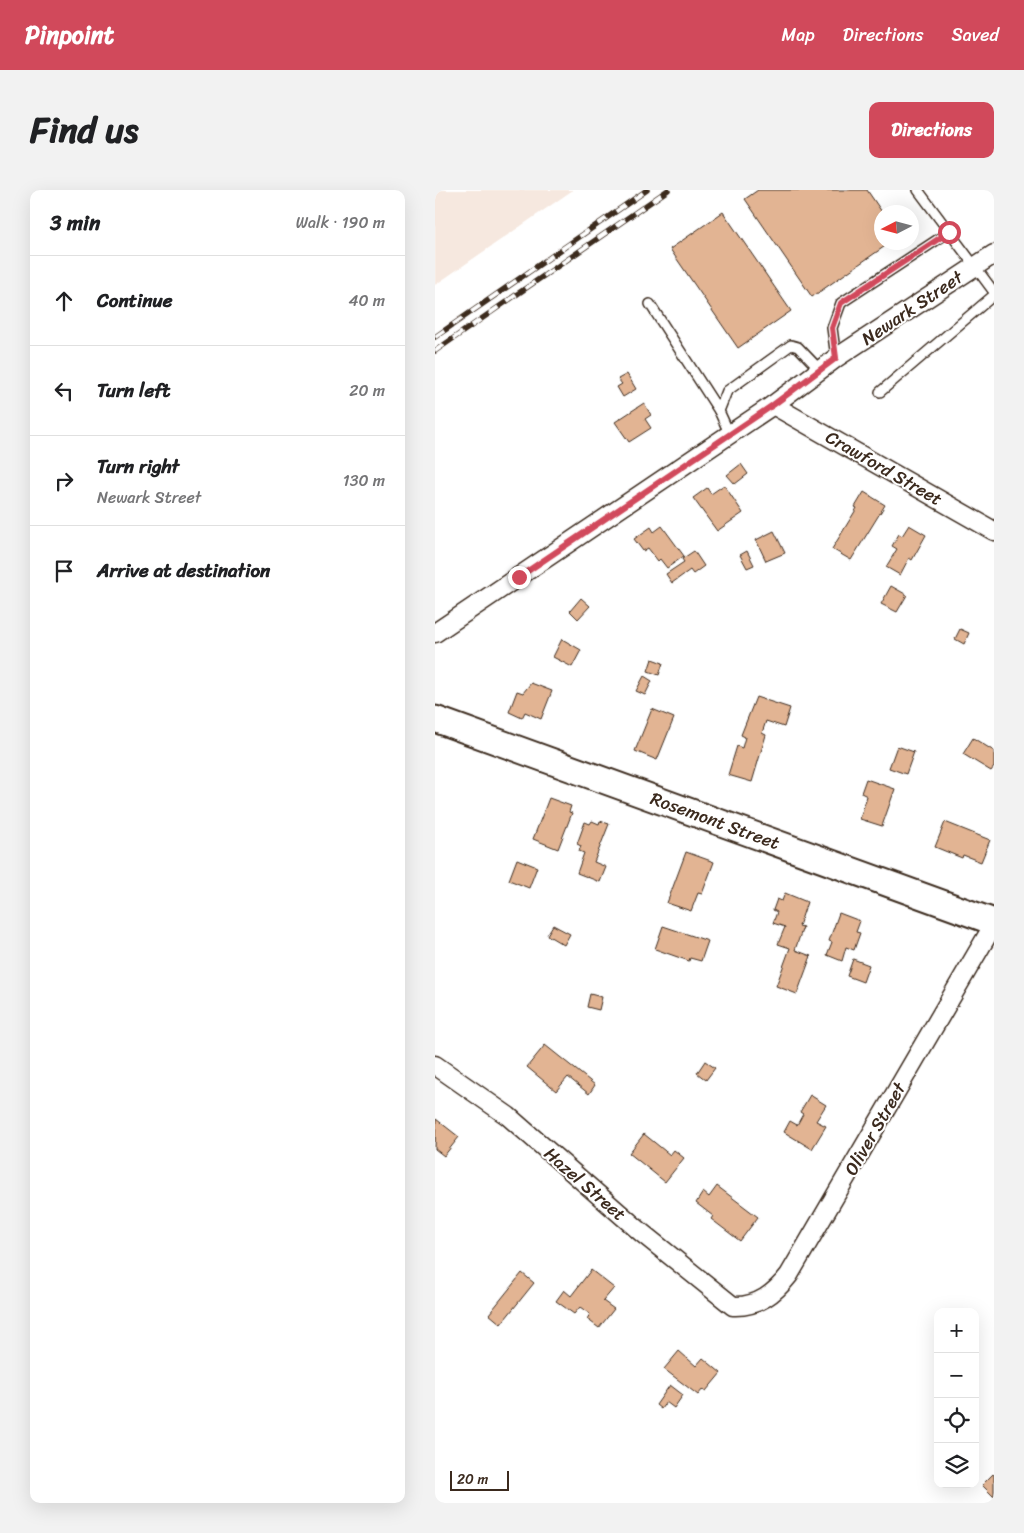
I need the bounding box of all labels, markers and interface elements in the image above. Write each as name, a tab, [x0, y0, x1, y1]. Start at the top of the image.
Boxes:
text: Pinpoint	[25, 14, 114, 56]
text: Map	[782, 19, 815, 51]
text: Directions	[843, 19, 924, 51]
text: Saved	[952, 19, 999, 51]
text: Find us	[30, 99, 138, 161]
button: Directions	[869, 102, 994, 158]
text: 3 min	[50, 204, 100, 242]
north arrow	[874, 205, 919, 250]
text: Walk · 190 m	[296, 208, 385, 237]
route start	[938, 221, 961, 244]
street label: Newark Street	[854, 262, 970, 354]
text: Continue	[97, 284, 173, 317]
text: 40 m	[348, 286, 385, 315]
icon: ahead	[50, 287, 78, 315]
text: Turn left	[97, 374, 170, 407]
text: 20 m	[349, 376, 385, 405]
icon: left	[50, 377, 78, 405]
street label: Crawford Street	[819, 421, 949, 515]
text: Turn right	[97, 450, 179, 483]
text: 130 m	[343, 466, 385, 495]
icon: right	[50, 467, 78, 495]
text: Newark Street	[97, 483, 201, 512]
text: Arrive at destination	[97, 554, 270, 587]
icon: arrive	[50, 557, 78, 585]
route end	[508, 566, 531, 589]
street label: Rosemont Street	[646, 783, 784, 859]
street label: Oliver Street	[835, 1076, 915, 1182]
street label: Hazel Street	[536, 1139, 634, 1229]
map controls	[934, 1308, 979, 1488]
button: +	[934, 1308, 979, 1353]
button: −	[934, 1353, 979, 1398]
button: locate	[934, 1398, 979, 1443]
button: layers	[934, 1443, 979, 1488]
text: 20 m	[457, 1467, 488, 1492]
scale bar	[450, 1468, 509, 1491]

